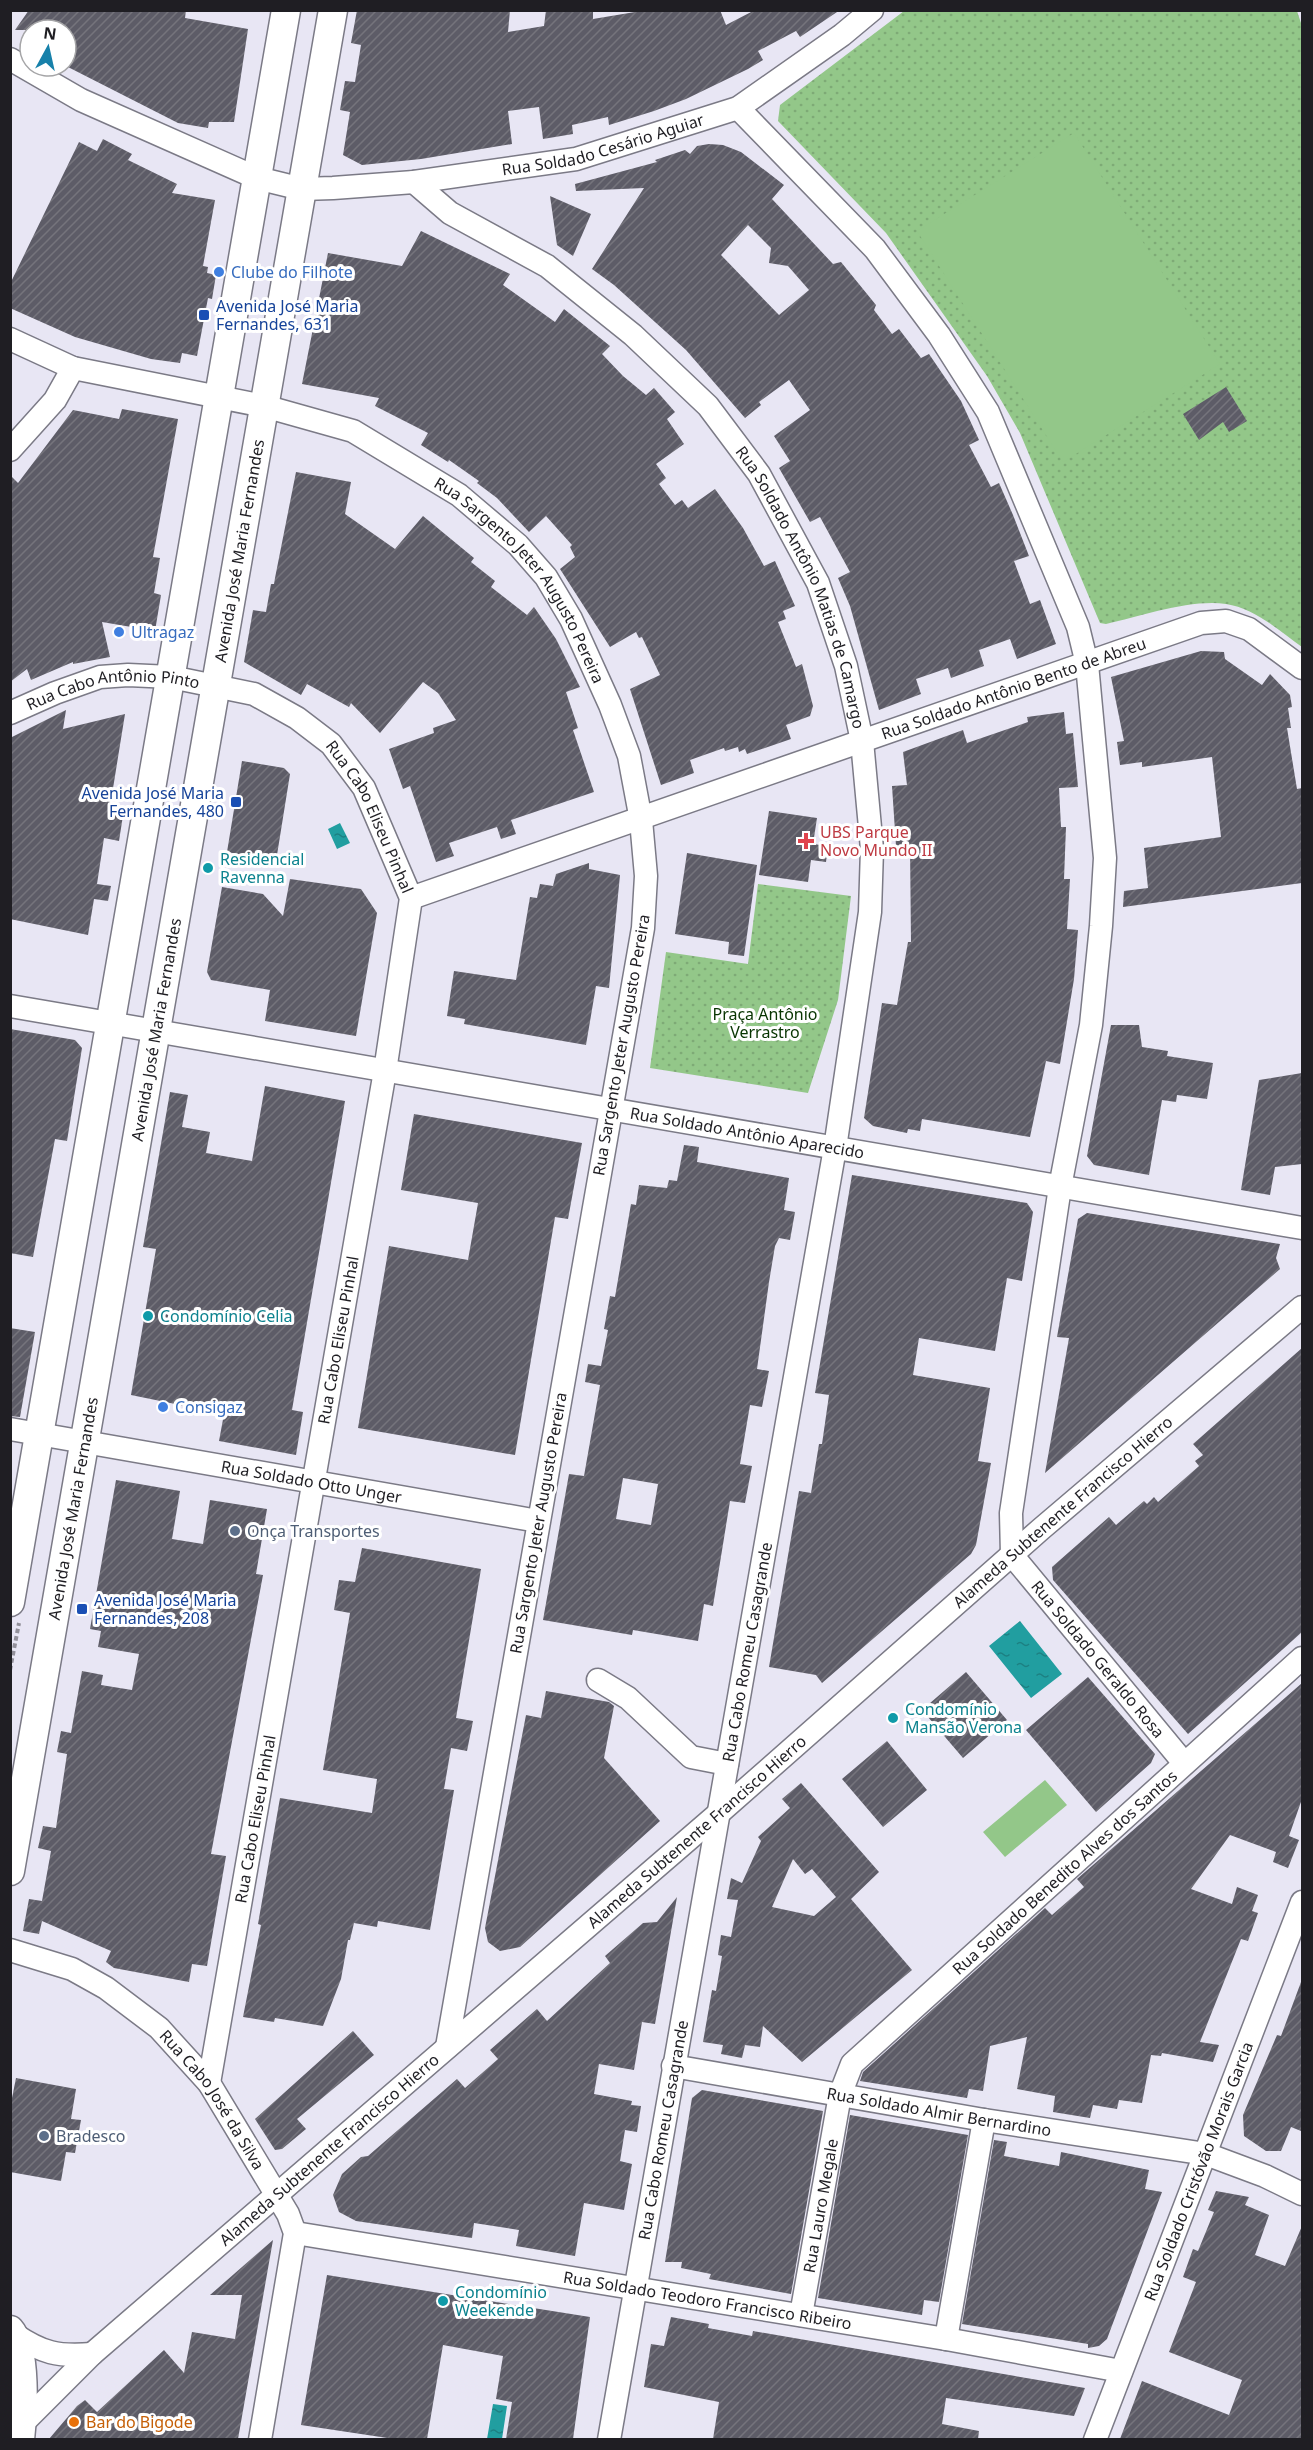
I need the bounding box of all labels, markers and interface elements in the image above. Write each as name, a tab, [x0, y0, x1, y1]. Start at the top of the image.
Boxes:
north arrow	[18, 18, 78, 78]
text: N	[42, 21, 58, 45]
street label: Rua Soldado Cesário Aguiar	[500, 108, 707, 180]
place label: Clube do Filhote	[231, 261, 353, 283]
marker: Clube do Filhote	[212, 265, 226, 279]
place label: Avenida José Maria Fernandes, 631	[216, 295, 358, 335]
marker: Avenida José Maria Fernandes, 631	[197, 308, 211, 322]
street label: Avenida José Maria Fernandes	[209, 437, 269, 664]
street label: Rua Soldado Antônio Matias de Camargo	[731, 441, 870, 731]
street label: Rua Sargento Jeter Augusto Pereira	[430, 472, 610, 687]
place label: Ultragaz	[131, 621, 194, 643]
marker: Ultragaz	[112, 625, 126, 639]
street label: Rua Soldado Antônio Bento de Abreu	[878, 632, 1149, 744]
street label: Rua Cabo Antônio Pinto	[23, 664, 202, 715]
street label: Rua Cabo Eliseu Pinhal	[321, 736, 419, 897]
place label: Avenida José Maria Fernandes, 480	[82, 782, 224, 822]
marker: Avenida José Maria Fernandes, 480	[229, 795, 243, 809]
place label: UBS Parque Novo Mundo II	[820, 821, 932, 861]
marker: UBS Parque Novo Mundo II	[797, 832, 815, 850]
place label: Residencial Ravenna	[220, 848, 304, 888]
marker: Residencial Ravenna	[201, 861, 215, 875]
street label: Rua Sargento Jeter Augusto Pereira	[587, 913, 655, 1177]
street label: Avenida José Maria Fernandes	[126, 916, 186, 1143]
park label: Praça Antônio Verrastro	[712, 1003, 818, 1043]
street label: Rua Soldado Antônio Aparecido	[628, 1102, 866, 1164]
street label: Rua Cabo Eliseu Pinhal	[312, 1254, 364, 1426]
place label: Condomínio Celia	[160, 1305, 293, 1327]
marker: Condomínio Celia	[141, 1309, 155, 1323]
street label: Rua Sargento Jeter Augusto Pereira	[504, 1391, 572, 1655]
street label: Avenida José Maria Fernandes	[43, 1395, 103, 1622]
place label: Consigaz	[175, 1396, 243, 1418]
marker: Consigaz	[156, 1400, 170, 1414]
street label: Alameda Subtenente Francisco Hierro	[948, 1411, 1177, 1613]
street label: Rua Soldado Otto Unger	[219, 1455, 404, 1508]
place label: Onça Transportes	[247, 1520, 380, 1542]
marker: Onça Transportes	[228, 1524, 242, 1538]
street label: Rua Cabo Romeu Casagrande	[717, 1540, 777, 1764]
street label: Rua Soldado Geraldo Rosa	[1026, 1576, 1170, 1742]
place label: Avenida José Maria Fernandes, 208	[94, 1589, 236, 1629]
marker: Avenida José Maria Fernandes, 208	[75, 1602, 89, 1616]
place label: Condomínio Mansão Verona	[905, 1698, 1022, 1738]
marker: Condomínio Mansão Verona	[886, 1711, 900, 1725]
street label: Alameda Subtenente Francisco Hierro	[582, 1730, 811, 1933]
street label: Rua Cabo Eliseu Pinhal	[229, 1733, 281, 1905]
street label: Rua Soldado Benedito Alves dos Santos	[947, 1765, 1182, 1979]
street label: Rua Cabo Romeu Casagrande	[633, 2018, 693, 2242]
street label: Rua Cabo José da Silva	[155, 2025, 270, 2174]
street label: Rua Soldado Cristóvão Morais Garcia	[1139, 2038, 1258, 2304]
street label: Alameda Subtenente Francisco Hierro	[214, 2049, 444, 2251]
street label: Rua Soldado Almir Bernardino	[825, 2082, 1053, 2141]
place label: Bradesco	[56, 2125, 126, 2147]
marker: Bradesco	[37, 2129, 51, 2143]
street label: Rua Lauro Megale	[798, 2137, 843, 2275]
street label: Rua Soldado Teodoro Francisco Ribeiro	[562, 2266, 853, 2334]
place label: Condomínio Weekende	[455, 2281, 547, 2321]
marker: Condomínio Weekende	[436, 2294, 450, 2308]
place label: Bar do Bigode	[86, 2411, 193, 2433]
marker: Bar do Bigode	[67, 2415, 81, 2429]

